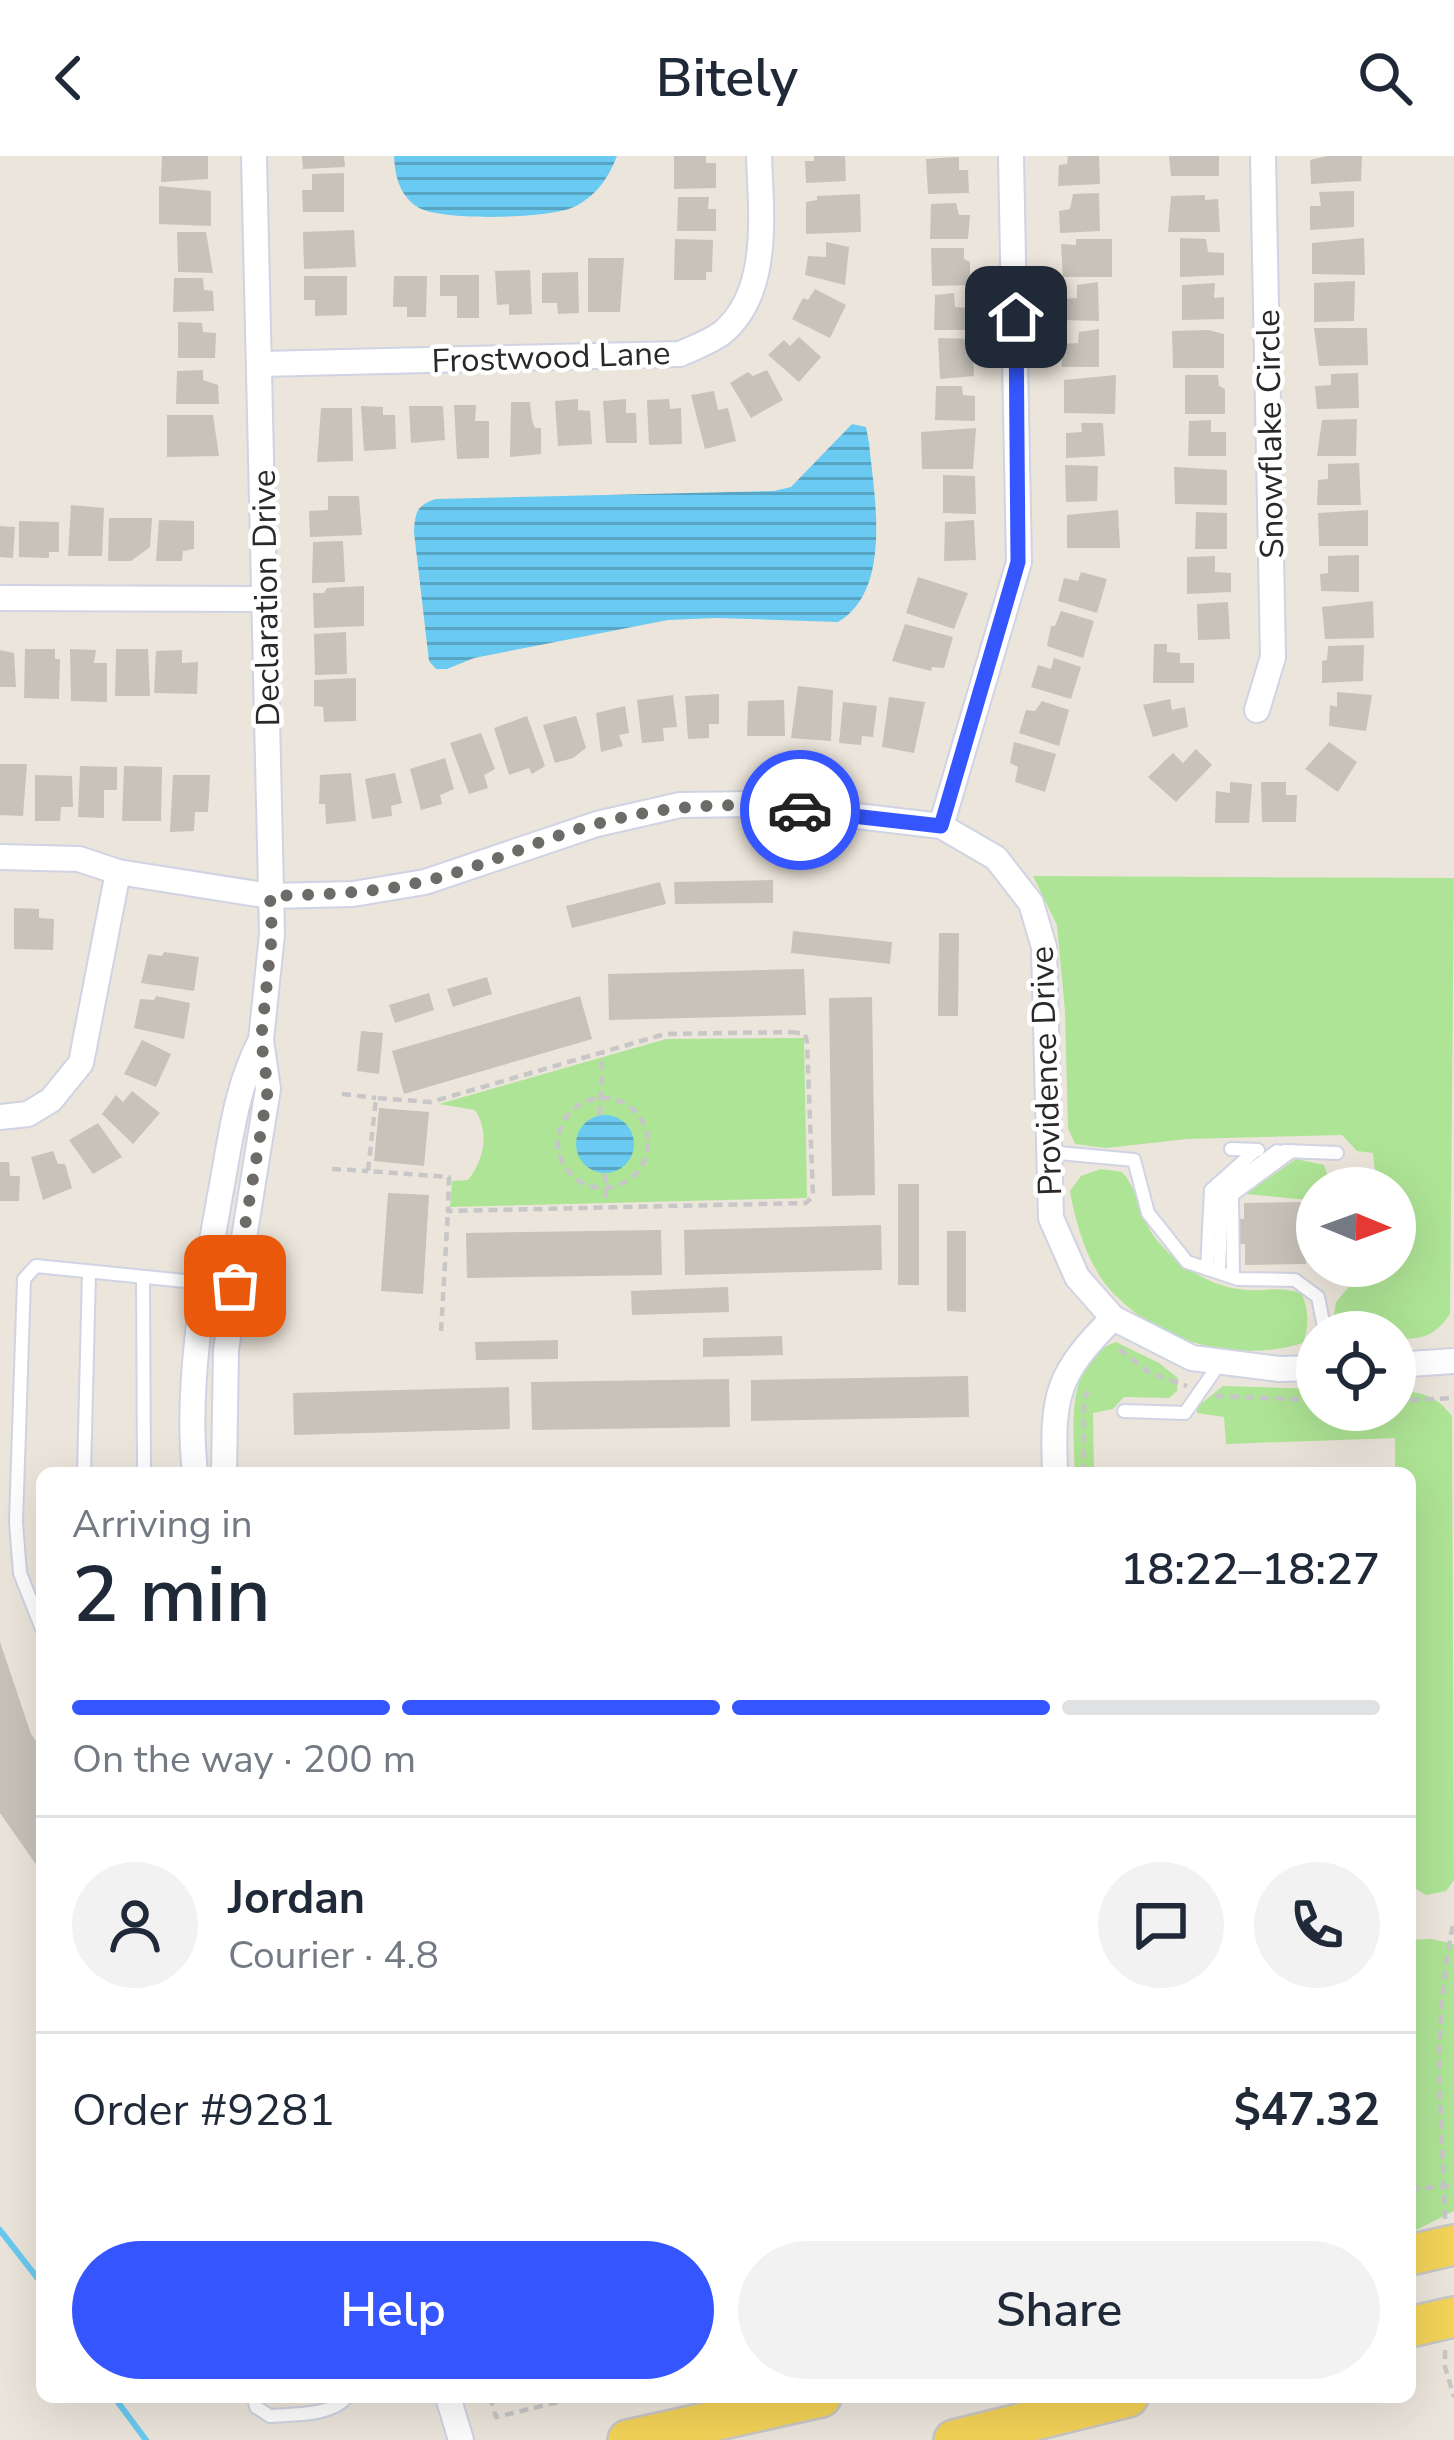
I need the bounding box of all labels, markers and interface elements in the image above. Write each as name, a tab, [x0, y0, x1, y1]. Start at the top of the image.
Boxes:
text: Bitely	[656, 41, 798, 115]
icon: back	[36, 45, 102, 111]
icon: search	[1352, 45, 1418, 111]
pin	[965, 266, 1067, 368]
icon: home	[983, 284, 1049, 350]
street label: Snowflake Circle	[1246, 309, 1295, 559]
street label: Frostwood Lane	[431, 331, 671, 384]
street label: Declaration Drive	[242, 469, 291, 727]
courier	[740, 750, 860, 870]
icon: car	[767, 777, 833, 843]
street label: Providence Drive	[1020, 945, 1073, 1197]
north arrow	[1296, 1167, 1416, 1287]
map controls	[1296, 1167, 1416, 1431]
pin	[184, 1235, 286, 1337]
icon: bag	[202, 1253, 268, 1319]
button: locate	[1296, 1311, 1416, 1431]
text: Arriving in	[72, 1498, 253, 1551]
text: 18:22–18:27	[1120, 1539, 1380, 1600]
text: 2 min	[72, 1542, 271, 1649]
text: On the way · 200 m	[72, 1733, 416, 1786]
button: person	[72, 1862, 198, 1988]
button: chat	[1098, 1862, 1224, 1988]
button: phone	[1254, 1862, 1380, 1988]
text: Jordan	[228, 1868, 365, 1929]
text: Courier · 4.8	[228, 1929, 439, 1982]
text: Order #9281	[72, 2080, 335, 2141]
text: $47.32	[1234, 2080, 1380, 2141]
button: Help	[72, 2241, 714, 2379]
button: Share	[738, 2241, 1380, 2379]

